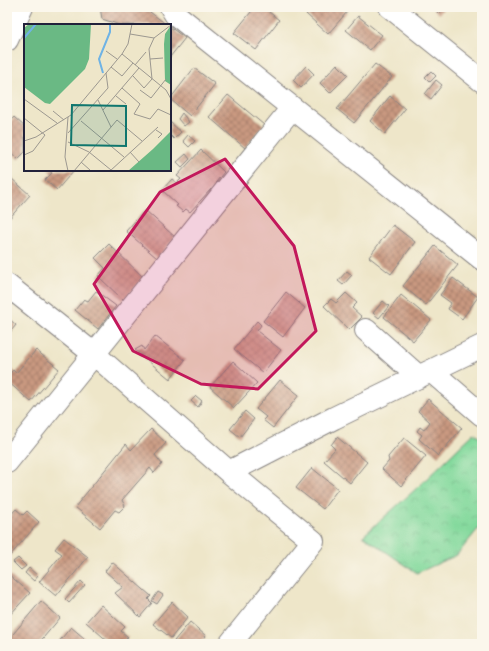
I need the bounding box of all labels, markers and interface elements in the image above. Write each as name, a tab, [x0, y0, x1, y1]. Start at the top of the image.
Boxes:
inset map	[24, 24, 171, 171]

